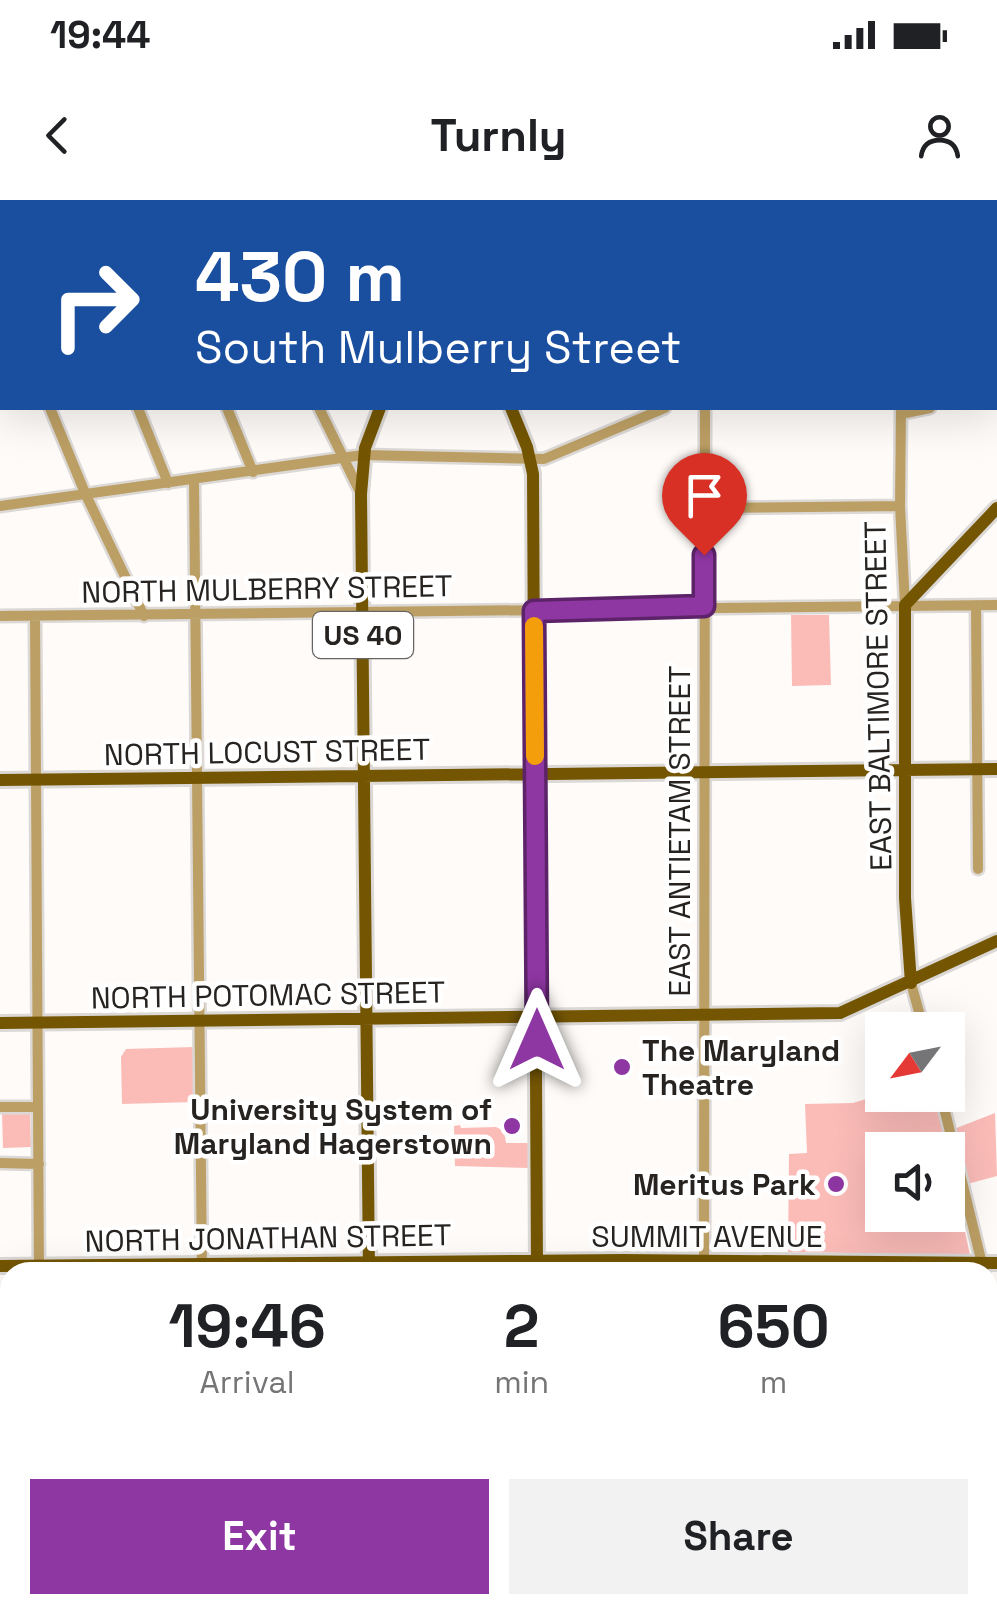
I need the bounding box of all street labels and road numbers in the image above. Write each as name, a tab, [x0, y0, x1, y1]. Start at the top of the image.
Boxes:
street label: EAST BALTIMORE STREET	[855, 521, 901, 871]
street label: NORTH MULBERRY STREET	[81, 566, 453, 612]
road number: US 40	[313, 612, 413, 658]
street label: EAST ANTIETAM STREET	[660, 665, 699, 997]
street label: NORTH LOCUST STREET	[104, 730, 430, 774]
street label: NORTH POTOMAC STREET	[90, 972, 446, 1018]
street label: NORTH JONATHAN STREET	[84, 1215, 452, 1261]
street label: SUMMIT AVENUE	[591, 1217, 823, 1256]

